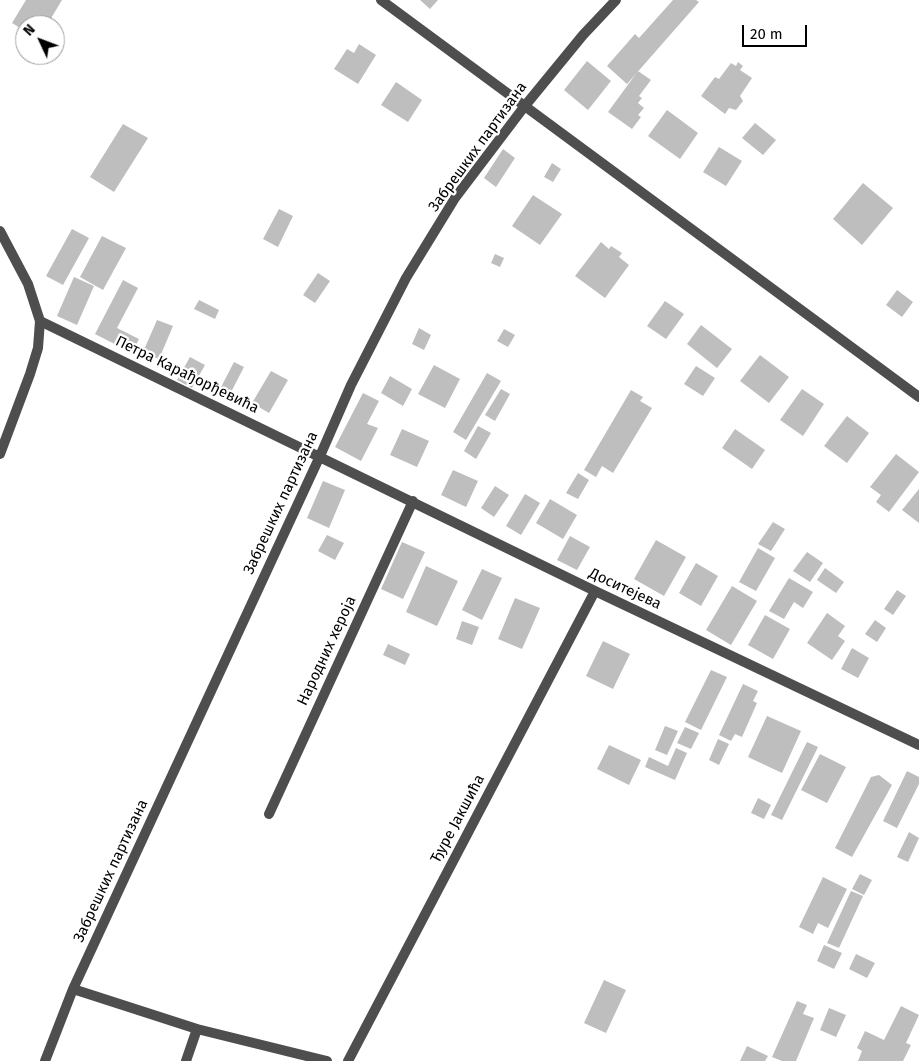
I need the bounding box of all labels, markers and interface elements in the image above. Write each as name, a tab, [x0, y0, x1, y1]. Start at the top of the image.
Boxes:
north arrow	[15, 15, 65, 65]
scale bar	[744, 15, 809, 47]
text: N	[20, 21, 39, 39]
text: 20 m	[750, 25, 783, 43]
street label: Забрешких партизана	[425, 79, 531, 215]
street label: Петра Карађорђевића	[112, 332, 262, 418]
street label: Забрешких партизана	[240, 429, 322, 577]
street label: Доситејева	[586, 564, 664, 614]
street label: Народних хероја	[294, 593, 360, 709]
street label: Ђуре Јакшића	[427, 772, 489, 866]
street label: Забрешких партизана	[70, 797, 152, 945]

